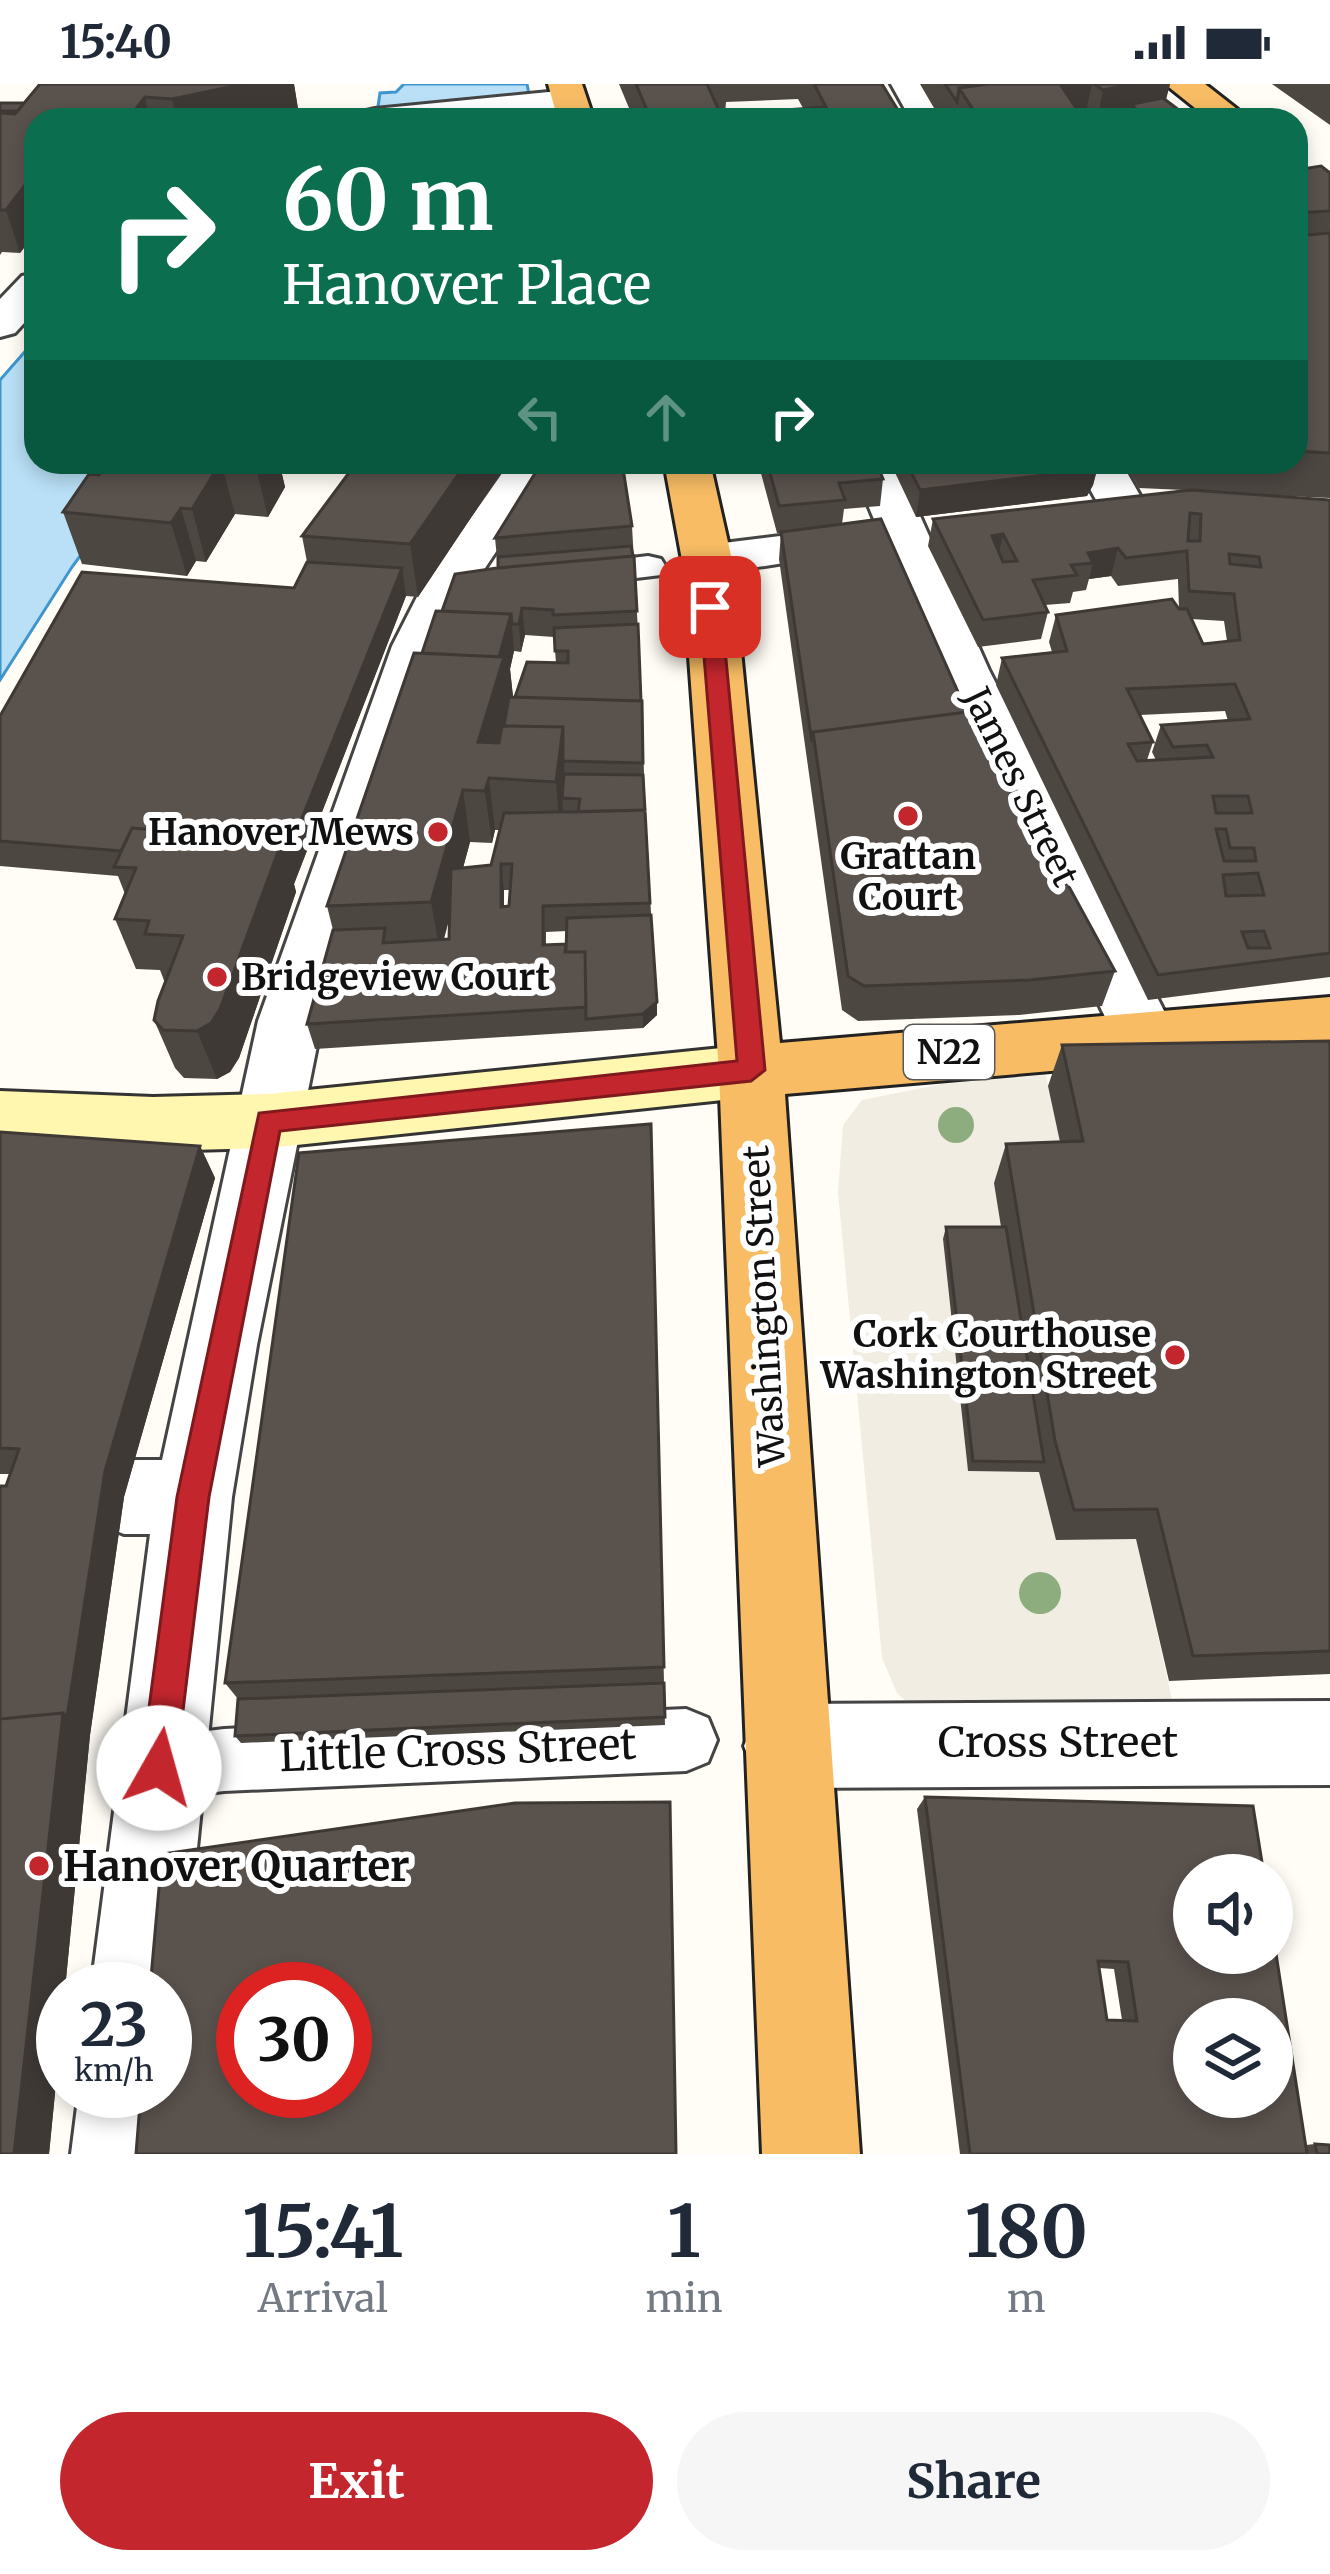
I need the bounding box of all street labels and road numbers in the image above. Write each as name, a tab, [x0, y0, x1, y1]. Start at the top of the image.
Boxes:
street label: James Street	[953, 679, 1088, 894]
road number: N22	[904, 1025, 994, 1079]
street label: Washington Street	[733, 1144, 795, 1469]
street label: Cross Street	[938, 1716, 1178, 1768]
street label: Little Cross Street	[279, 1718, 637, 1782]

